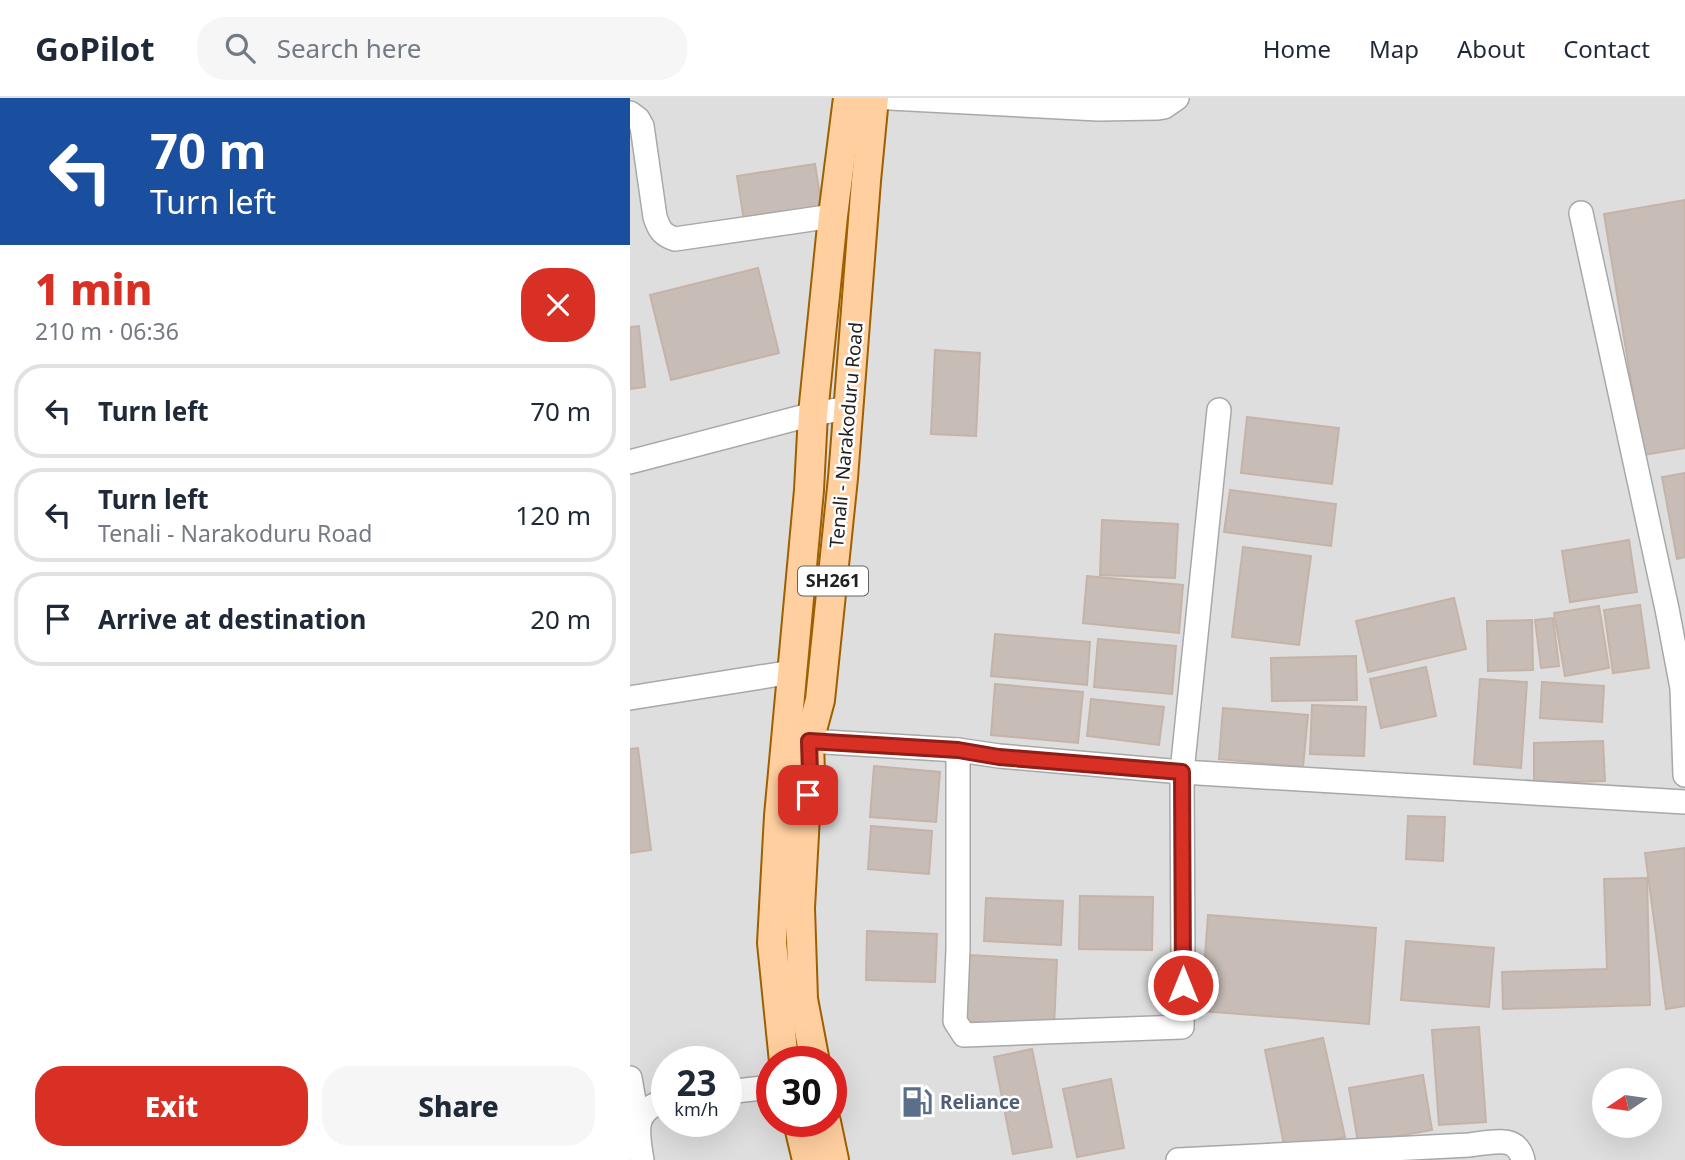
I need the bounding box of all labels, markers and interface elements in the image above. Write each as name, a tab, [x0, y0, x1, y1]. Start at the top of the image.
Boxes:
search box	[197, 17, 687, 80]
text: GoPilot	[35, 26, 155, 71]
icon: search	[221, 29, 259, 67]
text: Search here	[277, 30, 421, 66]
text: Home	[1263, 32, 1331, 65]
text: Map	[1369, 32, 1419, 65]
text: About	[1457, 32, 1525, 65]
text: Contact	[1563, 32, 1650, 65]
text: 70 m	[150, 117, 267, 183]
icon: left	[35, 126, 126, 217]
text: Turn left	[150, 180, 276, 223]
text: 1 min	[35, 260, 152, 317]
button: close	[521, 268, 595, 342]
text: 210 m · 06:36	[35, 315, 179, 347]
street label: Tenali - Narakoduru Road	[823, 321, 869, 549]
icon: left	[39, 392, 77, 430]
text: Turn left	[98, 393, 209, 429]
text: 70 m	[530, 393, 591, 429]
text: Turn left	[98, 481, 209, 517]
icon: left	[39, 496, 77, 534]
text: 120 m	[515, 497, 591, 533]
text: Tenali - Narakoduru Road	[98, 517, 372, 549]
road number: SH261	[798, 566, 868, 596]
icon: arrive	[39, 600, 77, 638]
text: Arrive at destination	[98, 601, 367, 637]
text: 20 m	[530, 601, 591, 637]
pin	[778, 765, 838, 825]
icon: arrive	[789, 776, 827, 814]
position arrow	[1146, 948, 1220, 1022]
speed limit sign: 30	[756, 1046, 847, 1137]
text: 23	[676, 1059, 717, 1106]
button: Exit	[35, 1066, 308, 1146]
button: Share	[322, 1066, 595, 1146]
north arrow	[1592, 1068, 1662, 1138]
map controls	[1592, 1068, 1662, 1138]
fuel station icon: Reliance	[900, 1085, 934, 1119]
place label: Reliance	[940, 1089, 1020, 1115]
text: km/h	[674, 1097, 719, 1121]

